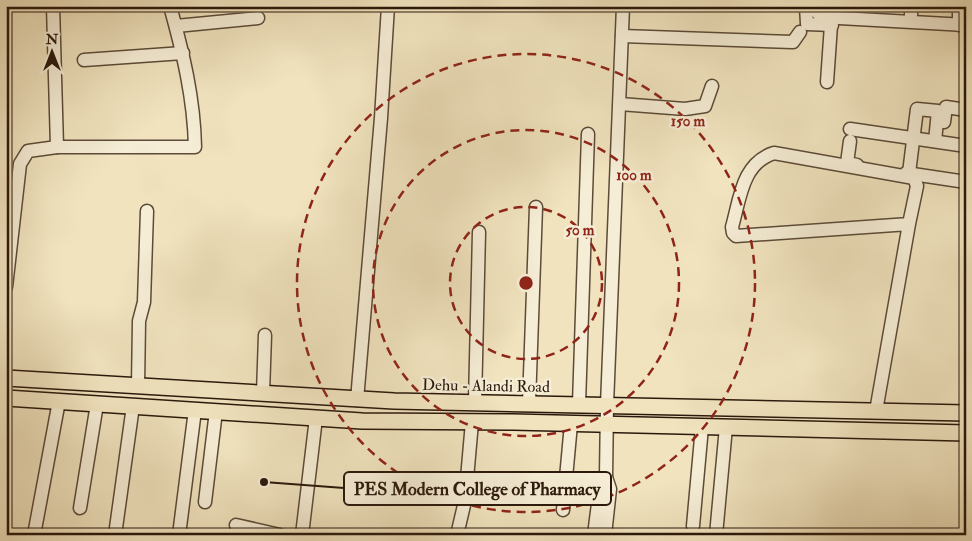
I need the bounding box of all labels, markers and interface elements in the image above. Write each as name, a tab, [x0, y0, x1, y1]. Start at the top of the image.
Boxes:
north arrow	[28, 28, 78, 78]
text: N	[45, 31, 59, 48]
text: 150 m	[671, 112, 705, 131]
text: 100 m	[616, 166, 652, 185]
text: 50 m	[566, 221, 595, 240]
centre of rings	[517, 274, 535, 292]
street label: Dehu - Alandi Road	[422, 375, 550, 397]
callout: PES Modern College of Pharmacy	[344, 472, 611, 505]
text: PES Modern College of Pharmacy	[354, 478, 601, 501]

